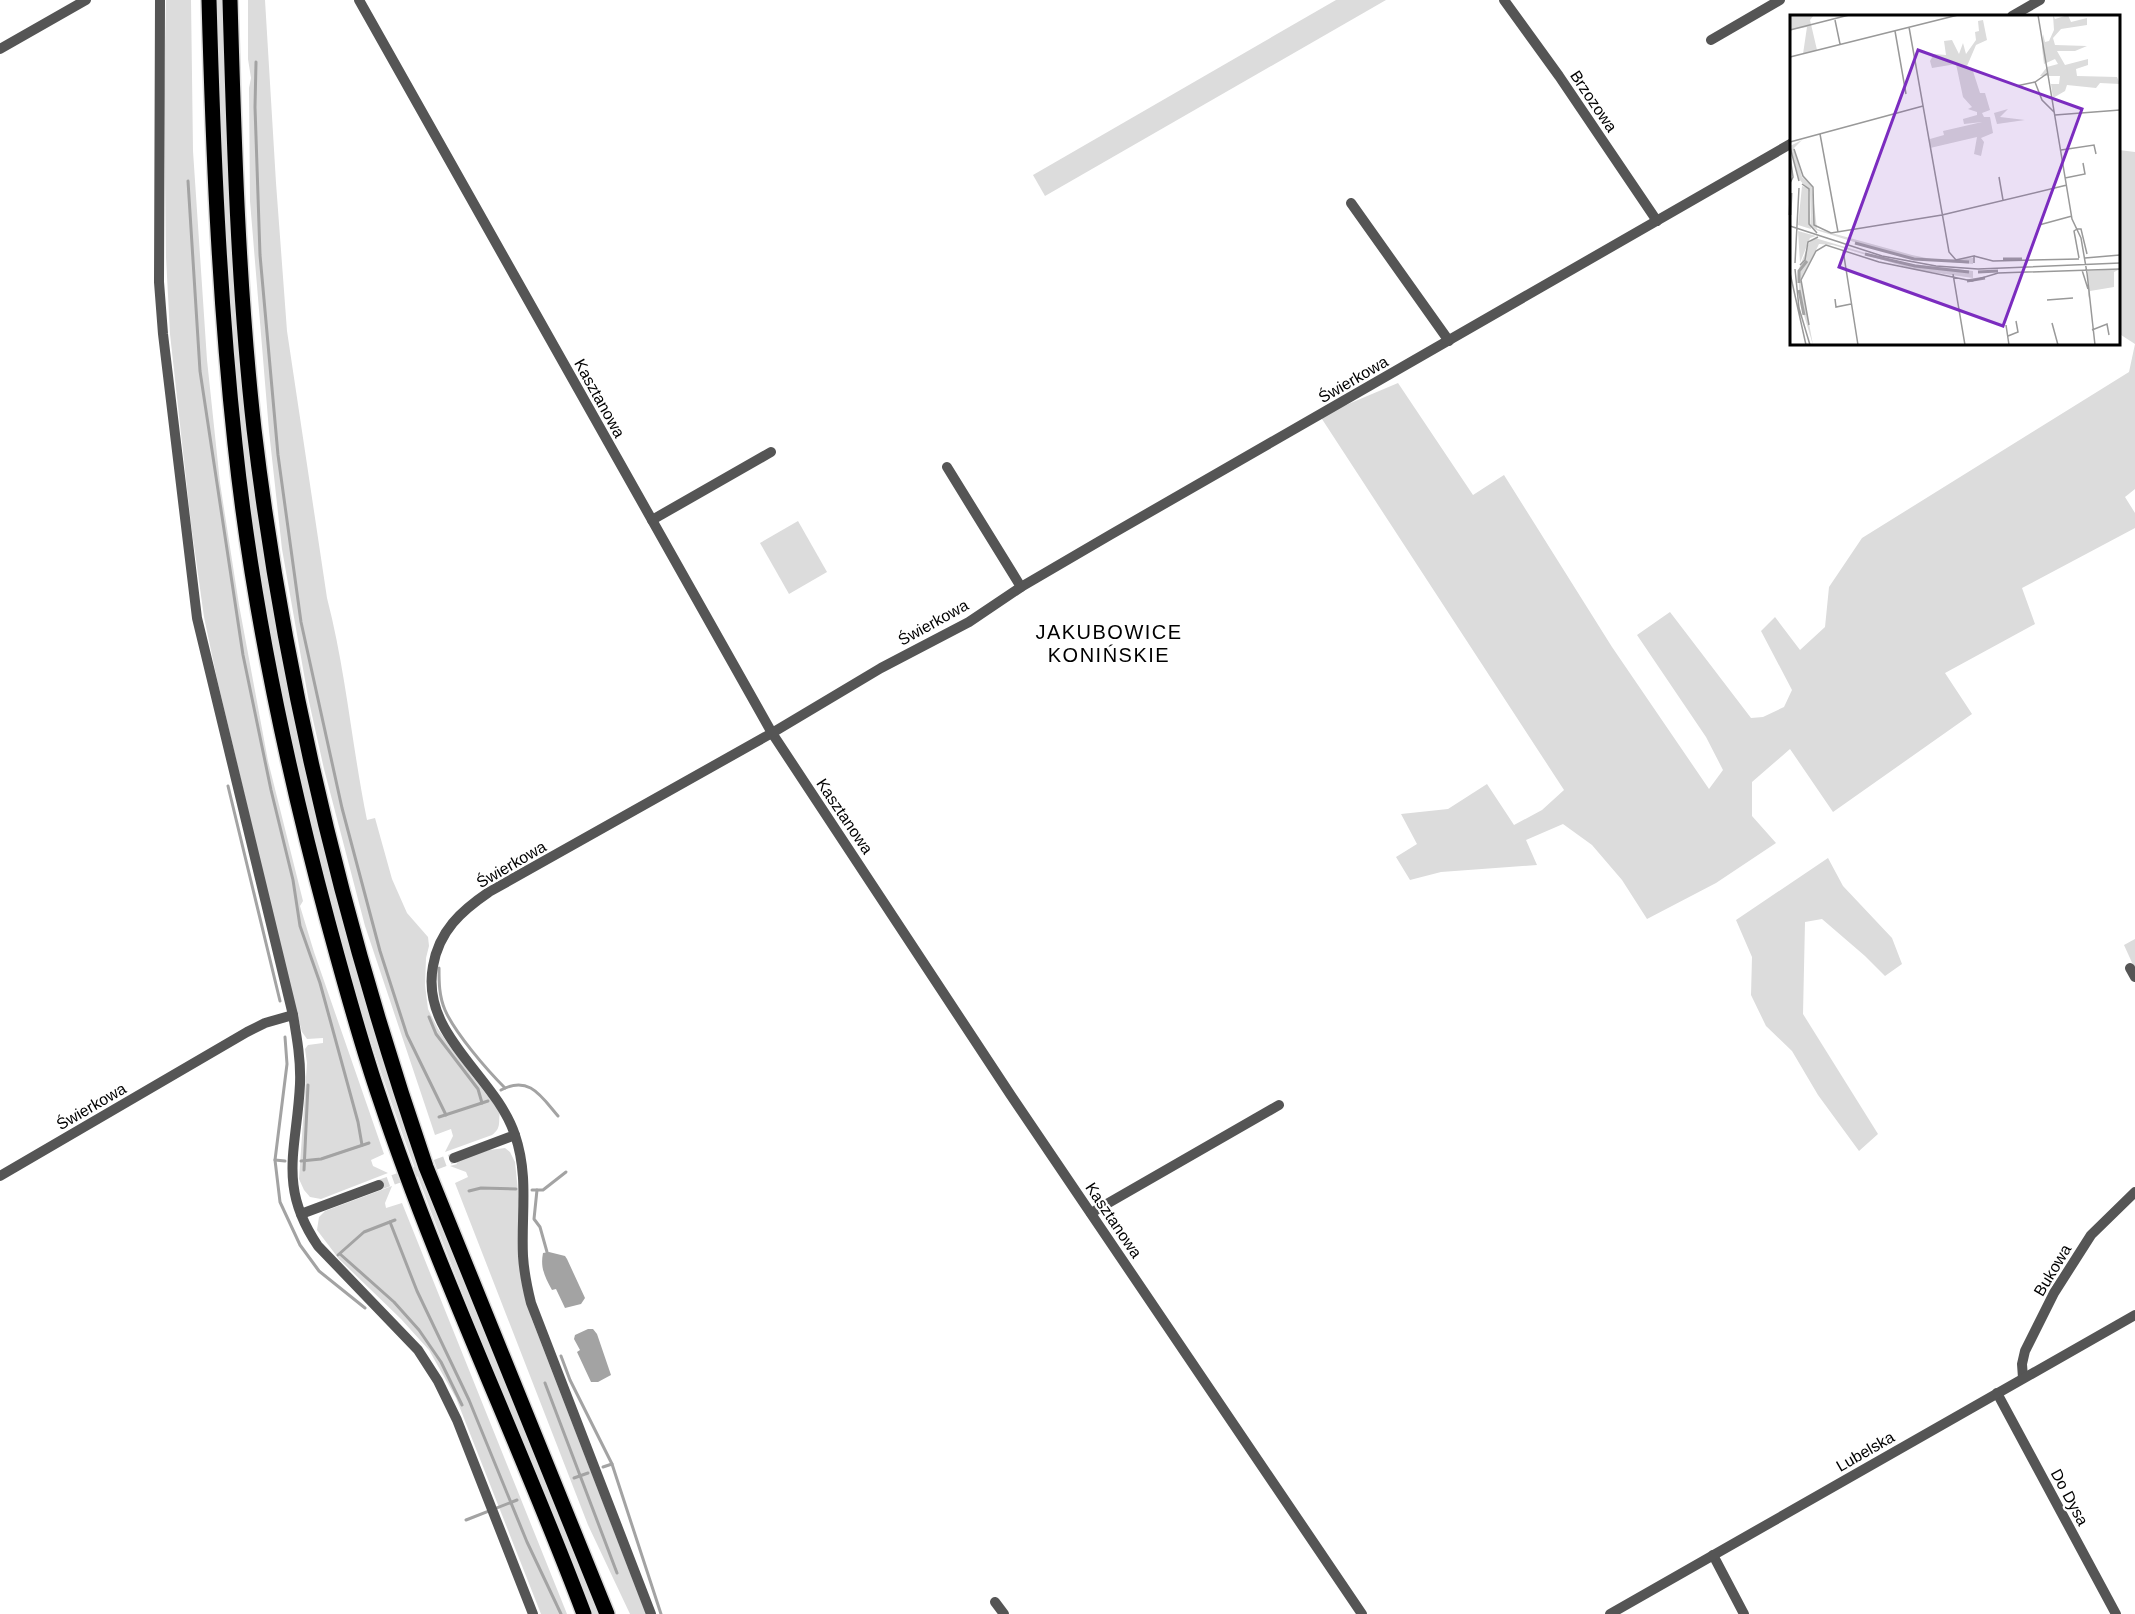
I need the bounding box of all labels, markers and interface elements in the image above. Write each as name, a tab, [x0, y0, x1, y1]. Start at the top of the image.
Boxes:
inset map	[1790, 15, 2120, 345]
street label: Brzozowa	[1567, 67, 1620, 135]
street label: Świerkowa	[1315, 352, 1391, 406]
street label: Kasztanowa	[571, 356, 628, 441]
street label: Świerkowa	[895, 595, 971, 649]
district label: JAKUBOWICE KONIŃSKIE	[1035, 621, 1183, 666]
street label: Kasztanowa	[813, 775, 876, 857]
street label: Świerkowa	[473, 837, 549, 891]
street label: Świerkowa	[53, 1079, 129, 1133]
street label: Kasztanowa	[1082, 1179, 1145, 1261]
street label: Bukowa	[2030, 1241, 2074, 1299]
street label: Lubelska	[1833, 1428, 1897, 1475]
street label: Do Dysa	[2048, 1466, 2092, 1528]

